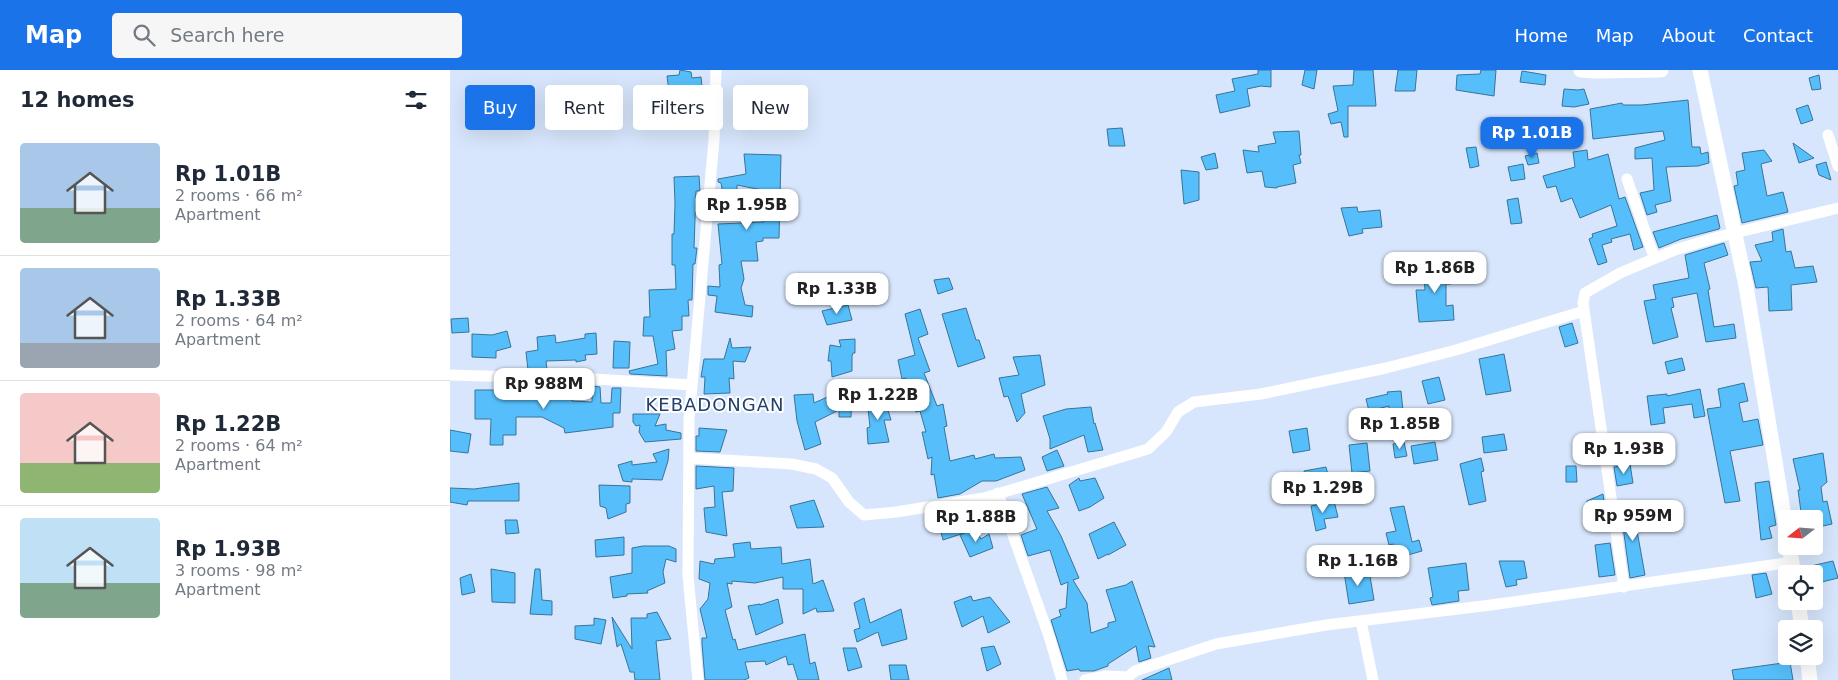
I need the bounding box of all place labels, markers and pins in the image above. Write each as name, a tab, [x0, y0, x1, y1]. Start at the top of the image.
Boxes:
pin: Rp 1.01B	[1480, 116, 1584, 159]
pin: Rp 1.95B	[695, 189, 799, 231]
pin: Rp 1.86B	[1383, 252, 1487, 294]
pin: Rp 1.33B	[785, 272, 889, 315]
pin: Rp 988M	[498, 368, 590, 410]
pin: Rp 1.22B	[826, 378, 930, 421]
pin: Rp 1.85B	[1348, 408, 1452, 450]
pin: Rp 1.93B	[1572, 432, 1676, 475]
pin: Rp 1.29B	[1271, 472, 1375, 514]
pin: Rp 1.88B	[924, 500, 1028, 543]
pin: Rp 959M	[1587, 500, 1679, 542]
pin: Rp 1.16B	[1306, 544, 1410, 587]

